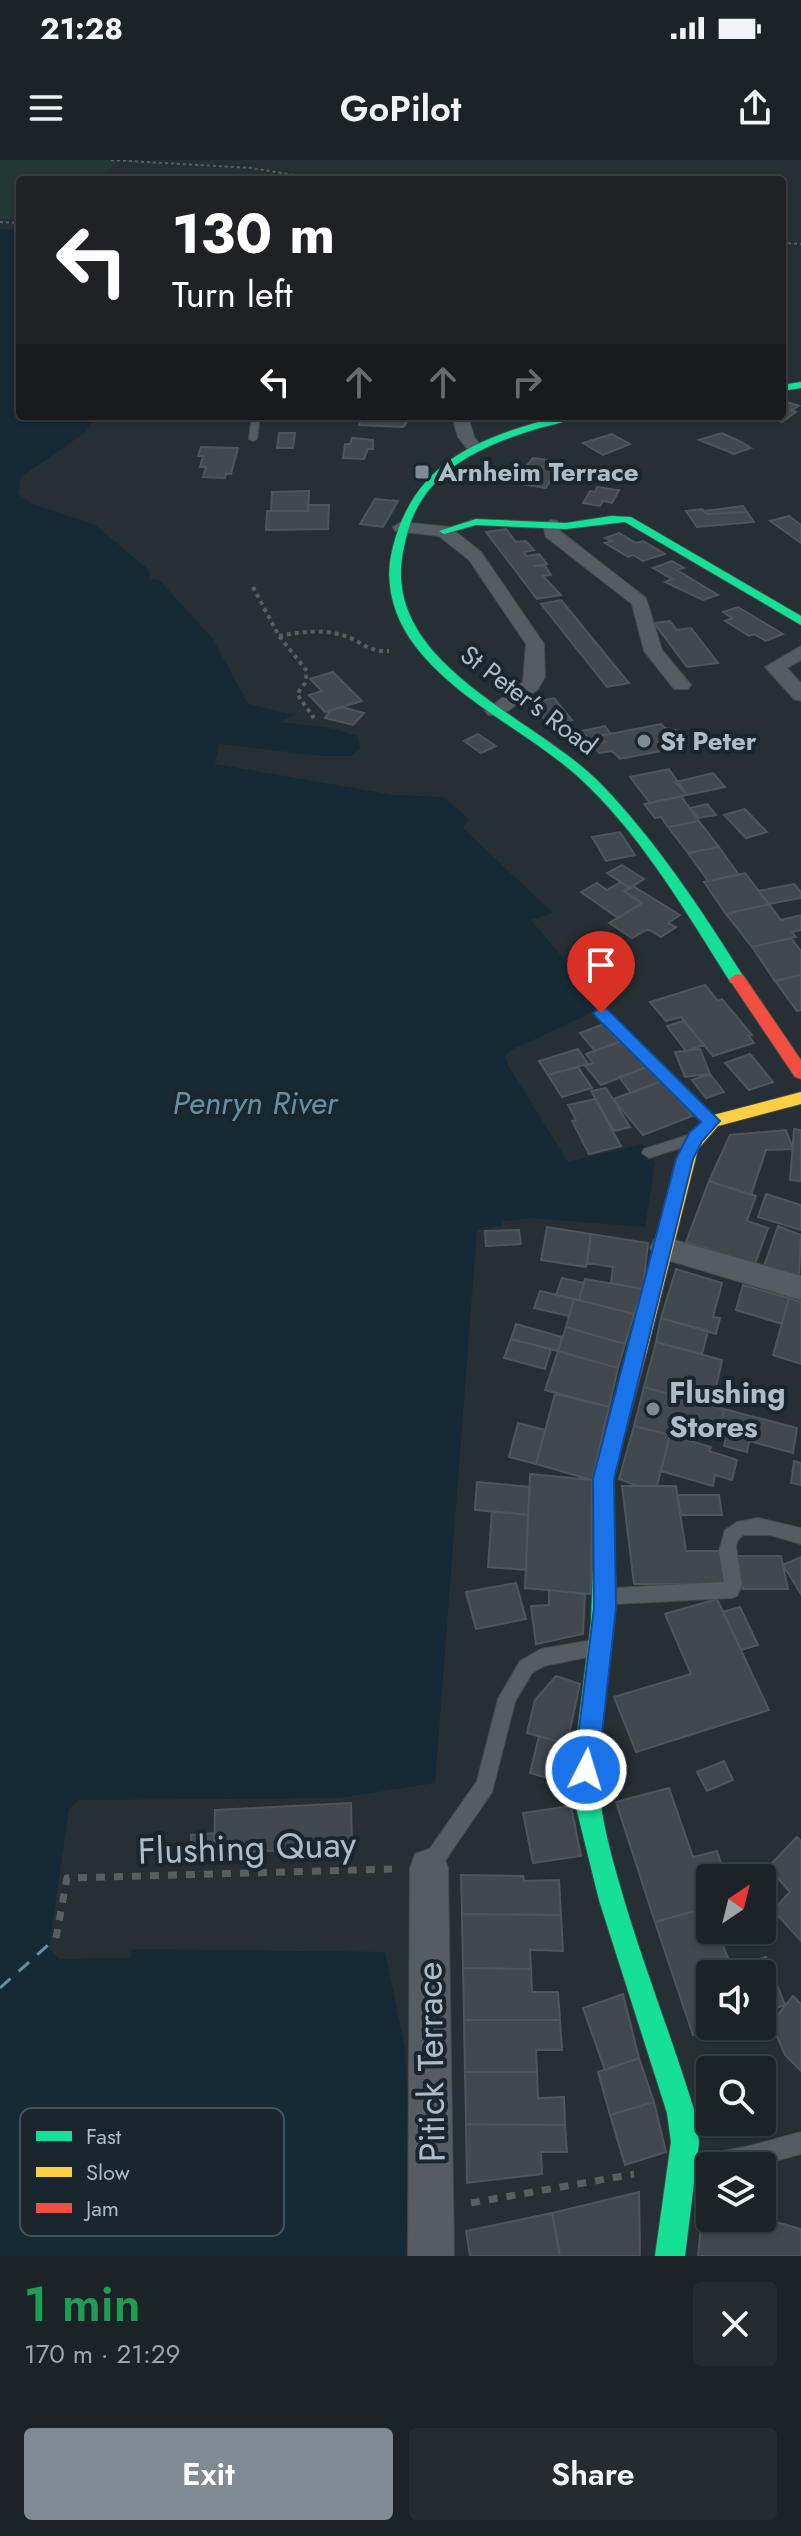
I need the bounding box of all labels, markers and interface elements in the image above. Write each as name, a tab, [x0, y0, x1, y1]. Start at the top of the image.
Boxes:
text: 21:28	[40, 7, 123, 50]
text: GoPilot	[340, 82, 461, 134]
icon: menu	[24, 86, 68, 130]
icon: share	[733, 86, 777, 130]
text: 130 m	[172, 193, 335, 274]
icon: left	[40, 208, 144, 312]
text: Turn left	[172, 268, 293, 320]
icon: left	[253, 360, 297, 404]
icon: ahead	[337, 360, 381, 404]
icon: ahead	[421, 360, 465, 404]
icon: right	[505, 360, 549, 404]
place label: Arnheim Terrace	[437, 453, 639, 491]
marker: Arnheim Terrace	[413, 463, 431, 481]
street label: St Peter's Road	[453, 636, 605, 764]
place label: St Peter	[660, 722, 757, 760]
marker: St Peter	[635, 732, 653, 750]
pin	[567, 931, 635, 1013]
icon: arrive	[579, 943, 623, 987]
water label: Penryn River	[173, 1080, 340, 1126]
place label: Flushing Stores	[669, 1371, 786, 1448]
marker: Flushing Stores	[644, 1400, 662, 1418]
position arrow	[544, 1728, 628, 1812]
street label: Flushing Quay	[137, 1817, 357, 1877]
north arrow	[696, 1864, 776, 1944]
map controls	[696, 1864, 776, 2232]
button: sound	[696, 1960, 776, 2040]
street label: Pitick Terrace	[402, 1961, 458, 2163]
button: search	[696, 2056, 776, 2136]
legend	[20, 2108, 284, 2236]
text: Fast	[86, 2120, 122, 2152]
button: layers	[696, 2152, 776, 2232]
text: Slow	[86, 2156, 130, 2188]
text: Jam	[83, 2192, 119, 2224]
text: 1 min	[24, 2270, 141, 2339]
button: close	[693, 2282, 777, 2366]
text: 170 m · 21:29	[24, 2335, 181, 2373]
button: Exit	[24, 2428, 393, 2520]
button: Share	[409, 2428, 777, 2520]

